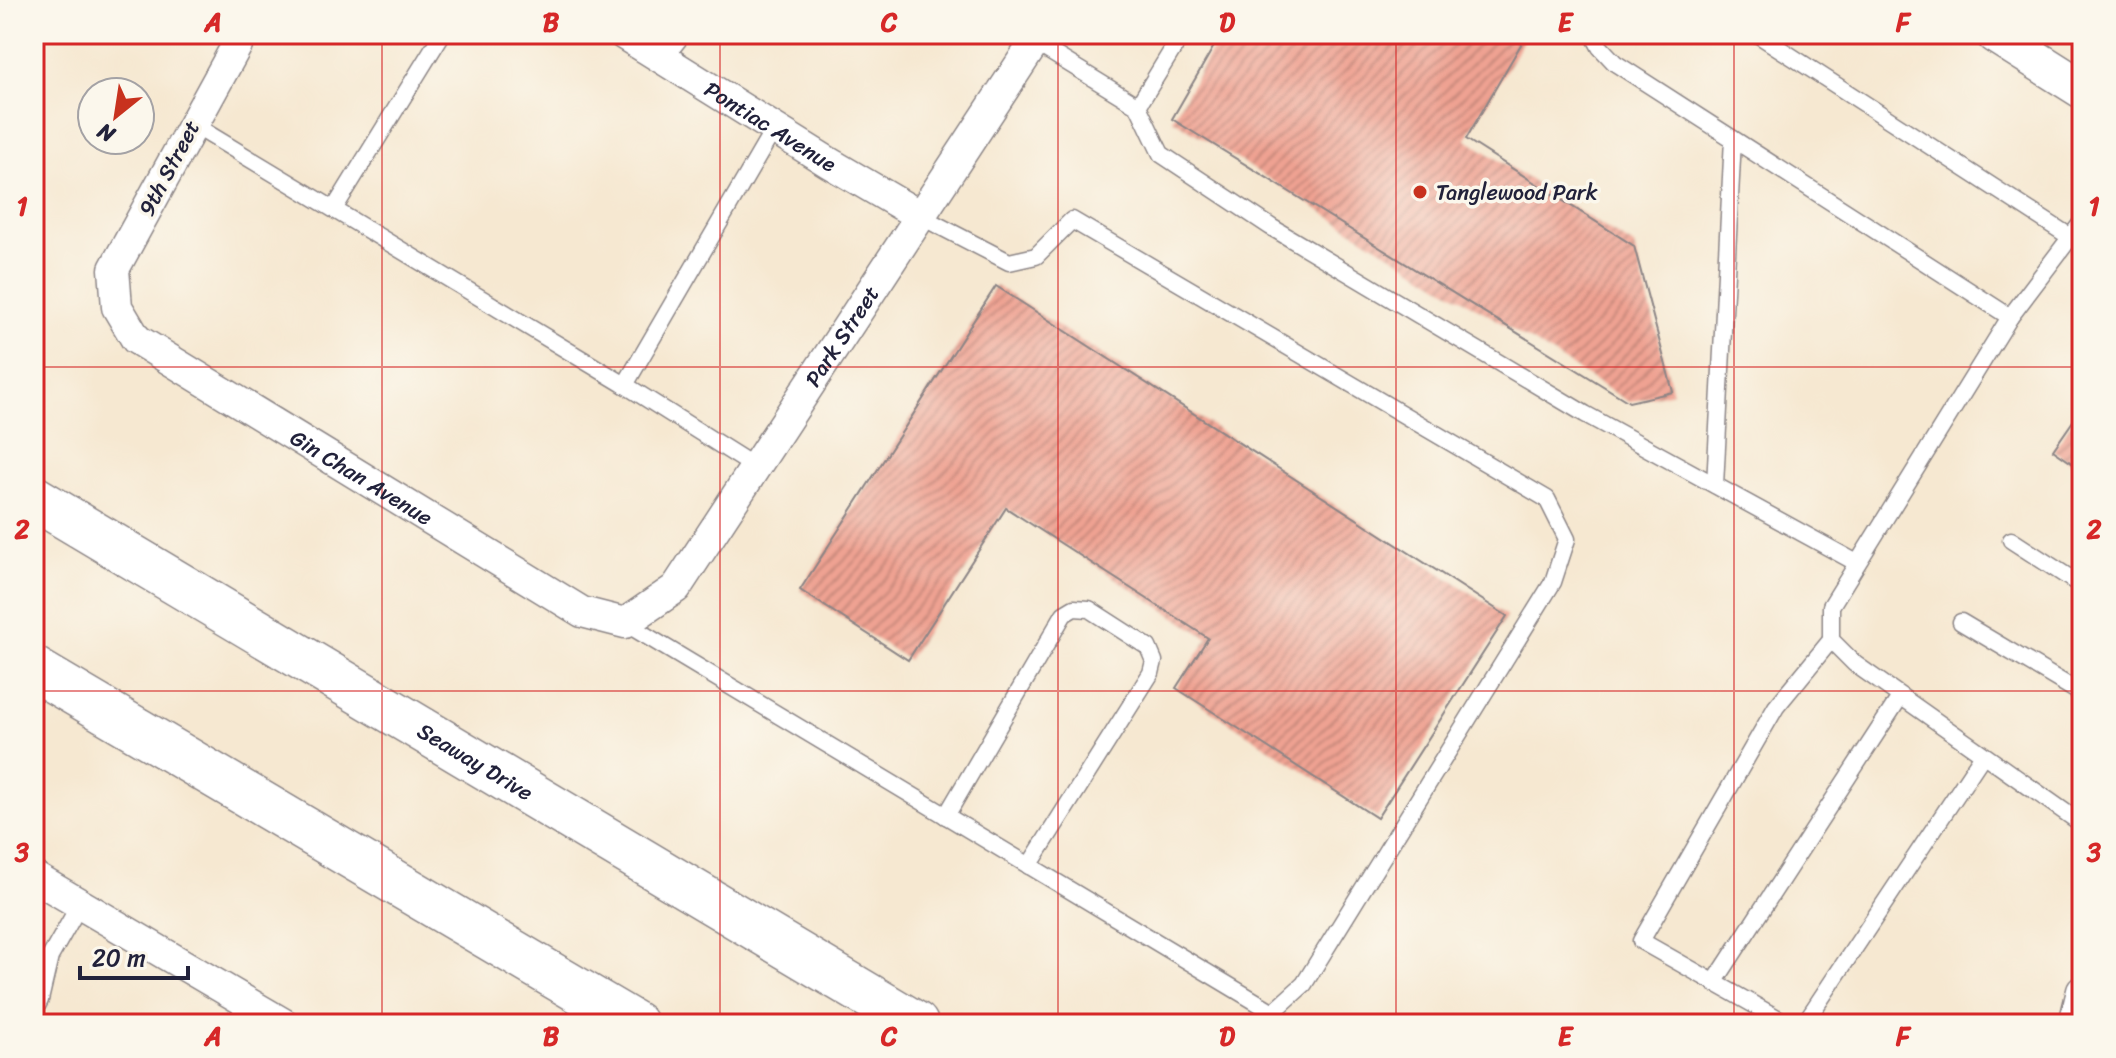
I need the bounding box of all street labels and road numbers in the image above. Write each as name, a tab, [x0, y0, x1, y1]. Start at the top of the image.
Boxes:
street label: Pontiac Avenue	[697, 70, 845, 183]
street label: 9th Street	[127, 112, 211, 223]
street label: Park Street	[794, 277, 890, 395]
street label: Gin Chan Avenue	[283, 418, 441, 536]
street label: Seaway Drive	[410, 711, 541, 811]

